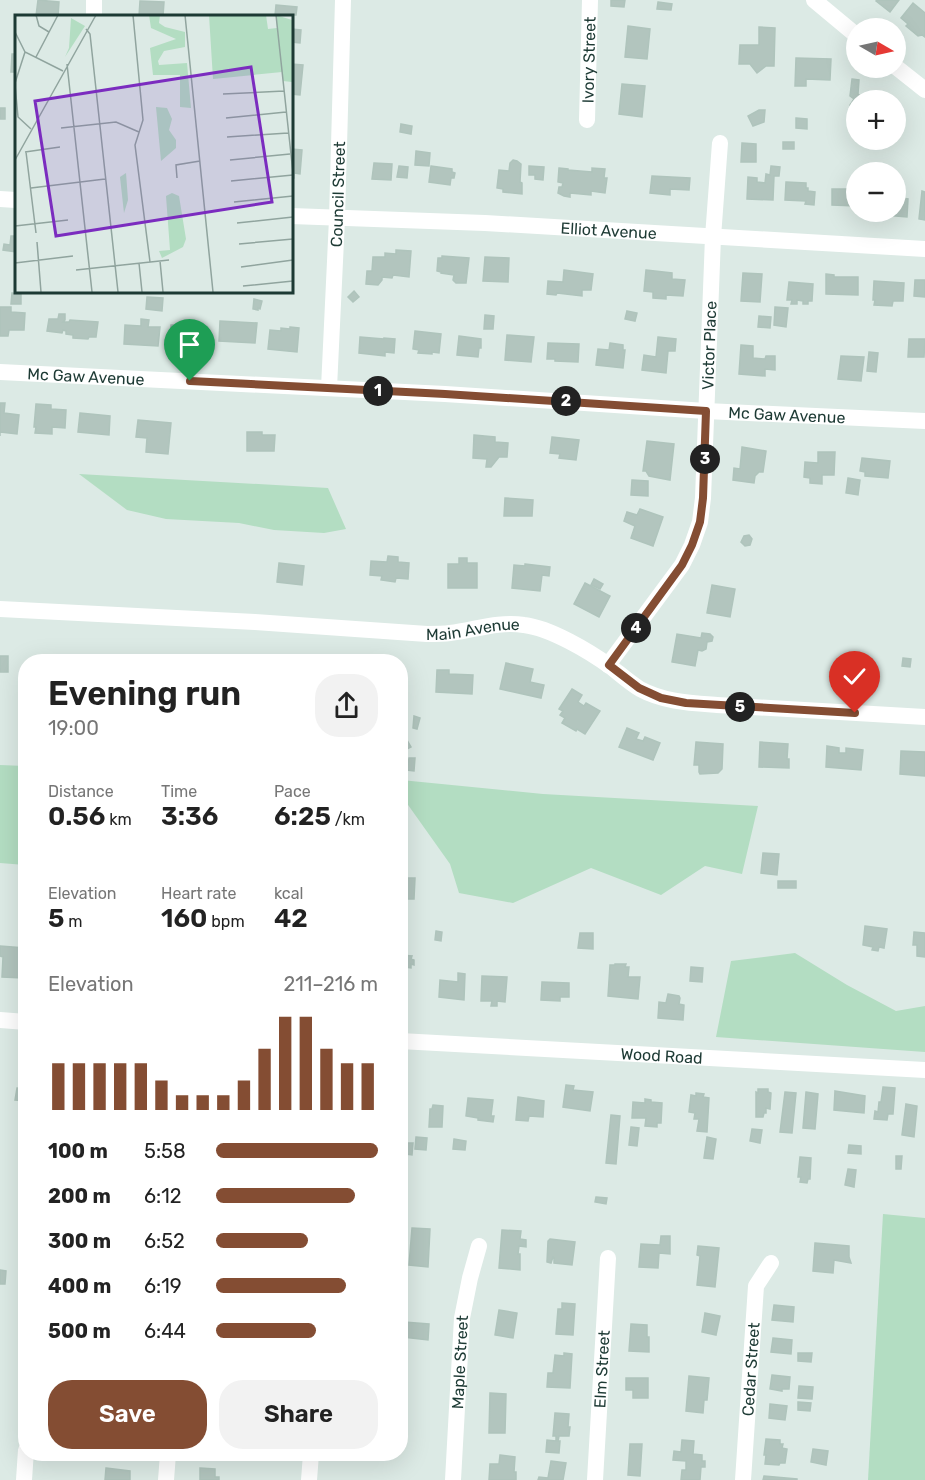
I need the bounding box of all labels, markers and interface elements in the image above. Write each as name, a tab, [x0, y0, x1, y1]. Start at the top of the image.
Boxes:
inset map	[15, 15, 292, 292]
street label: Ivory Street	[578, 16, 600, 104]
north arrow	[846, 18, 906, 78]
map controls	[846, 18, 906, 222]
button: +	[846, 90, 906, 150]
street label: Council Street	[327, 141, 349, 248]
button: −	[846, 162, 906, 222]
street label: Elliot Avenue	[560, 218, 657, 243]
street label: Victor Place	[698, 301, 721, 390]
pin	[164, 319, 215, 381]
icon: arrive	[173, 328, 206, 361]
street label: Mc Gaw Avenue	[27, 364, 145, 389]
pin: 1	[363, 376, 393, 406]
text: 1	[374, 381, 382, 400]
pin: 2	[551, 386, 581, 416]
text: 2	[561, 391, 571, 410]
street label: Mc Gaw Avenue	[728, 403, 846, 427]
pin: 3	[690, 444, 720, 474]
text: 3	[700, 449, 710, 468]
pin: 4	[621, 613, 651, 643]
street label: Main Avenue	[426, 615, 520, 644]
text: 4	[631, 618, 641, 637]
pin	[829, 651, 880, 713]
icon: check	[838, 660, 871, 693]
text: Evening run	[48, 674, 241, 713]
button: share	[315, 674, 378, 737]
pin: 5	[725, 692, 755, 722]
text: 5	[735, 697, 745, 716]
text: 19:00	[48, 716, 99, 740]
text: Distance	[48, 782, 114, 801]
text: Time	[161, 782, 197, 801]
text: Pace	[274, 782, 311, 801]
text: 0.56	[48, 801, 105, 832]
text: 3:36	[161, 801, 218, 832]
text: 6:25	[274, 801, 331, 832]
text: km	[105, 810, 132, 829]
text: /km	[331, 810, 365, 829]
text: Elevation	[48, 884, 117, 903]
text: Heart rate	[161, 884, 236, 903]
text: kcal	[274, 884, 303, 903]
text: 5	[48, 903, 64, 934]
text: 160	[161, 903, 207, 934]
text: 42	[274, 903, 308, 934]
text: m	[64, 912, 83, 931]
text: bpm	[207, 912, 245, 931]
text: Elevation	[48, 972, 134, 996]
text: 211–216 m	[283, 972, 378, 996]
street label: Wood Road	[620, 1044, 703, 1068]
text: 100 m	[48, 1139, 108, 1163]
text: 5:58	[144, 1139, 186, 1163]
text: 200 m	[48, 1184, 111, 1208]
text: 6:12	[144, 1184, 181, 1208]
text: 300 m	[48, 1229, 111, 1253]
text: 6:52	[144, 1229, 185, 1253]
text: 400 m	[48, 1274, 111, 1298]
text: 6:19	[144, 1274, 182, 1298]
street label: Maple Street	[448, 1315, 472, 1410]
text: 500 m	[48, 1319, 111, 1343]
text: 6:44	[144, 1319, 186, 1343]
street label: Cedar Street	[738, 1322, 764, 1417]
street label: Elm Street	[590, 1330, 614, 1409]
button: Save	[48, 1380, 207, 1449]
button: Share	[219, 1380, 378, 1449]

